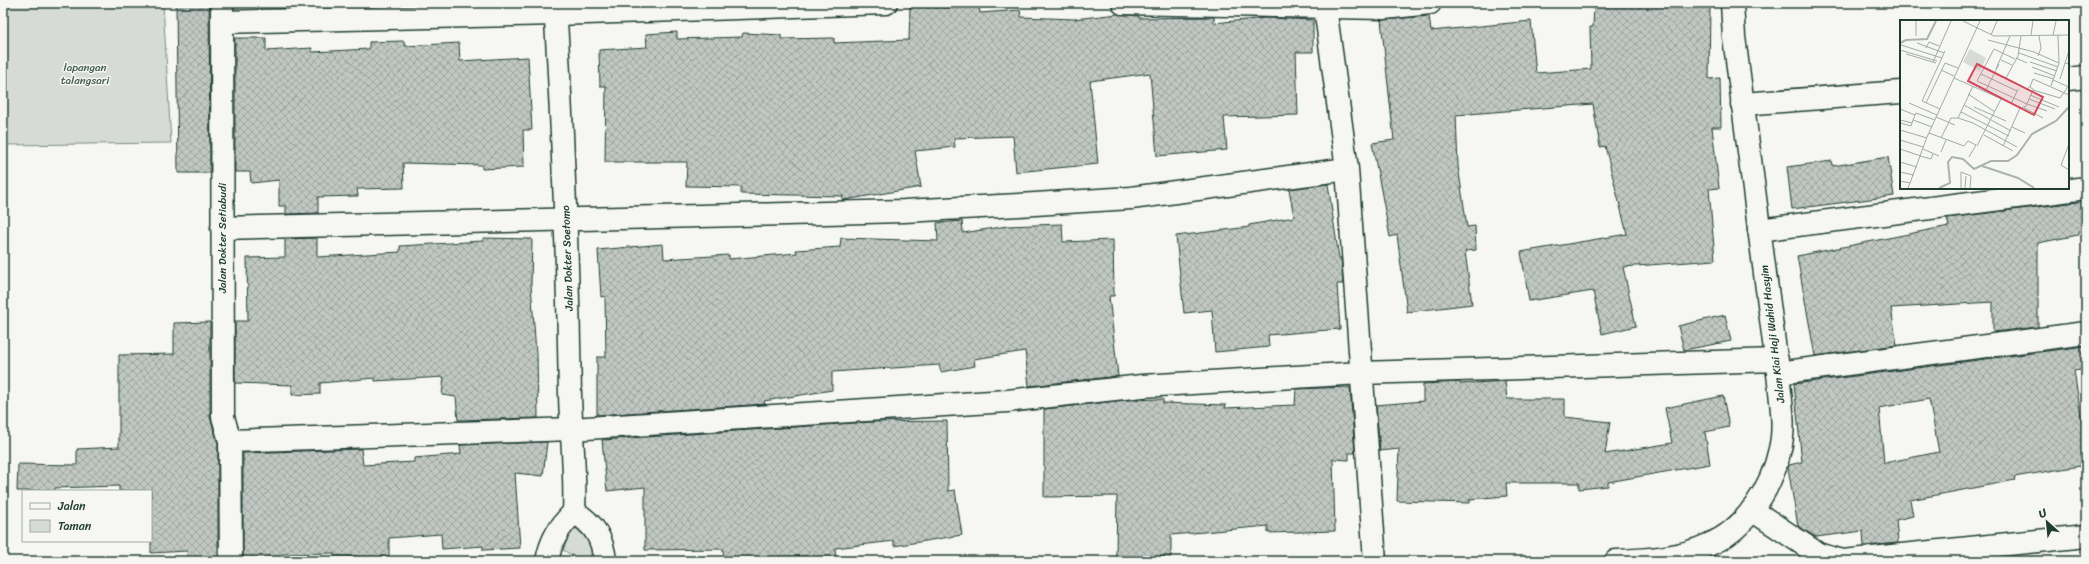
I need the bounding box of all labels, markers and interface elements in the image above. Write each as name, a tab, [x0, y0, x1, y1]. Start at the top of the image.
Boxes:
inset map	[1900, 20, 2069, 189]
park label: lapangan talangsari	[61, 58, 110, 90]
street label: Jalan Dokter Setiabudi	[213, 182, 232, 294]
street label: Jalan Dokter Soetomo	[556, 204, 579, 312]
street label: Jalan Kiai Haji Wahid Hasyim	[1755, 264, 1791, 405]
legend	[22, 490, 152, 542]
text: Jalan	[57, 495, 86, 517]
north arrow	[2027, 502, 2067, 542]
text: U	[2035, 503, 2051, 524]
text: Taman	[58, 515, 92, 537]

